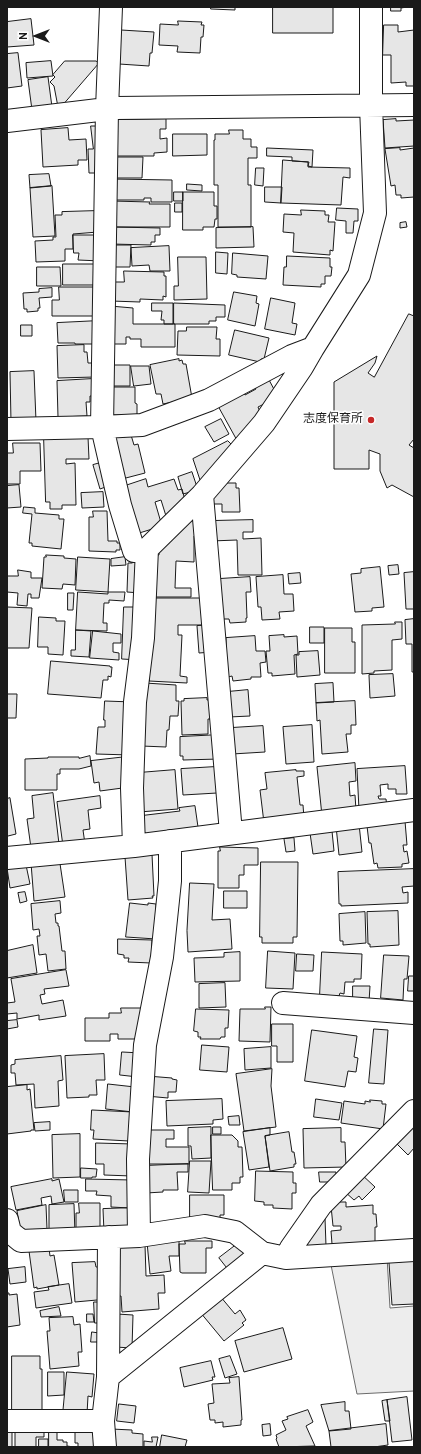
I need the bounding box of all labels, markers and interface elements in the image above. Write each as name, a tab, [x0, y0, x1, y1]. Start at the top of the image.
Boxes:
north arrow	[16, 16, 56, 56]
text: N	[17, 32, 31, 40]
place label: 志度保育所	[303, 413, 363, 427]
marker: 志度保育所	[366, 415, 376, 425]

